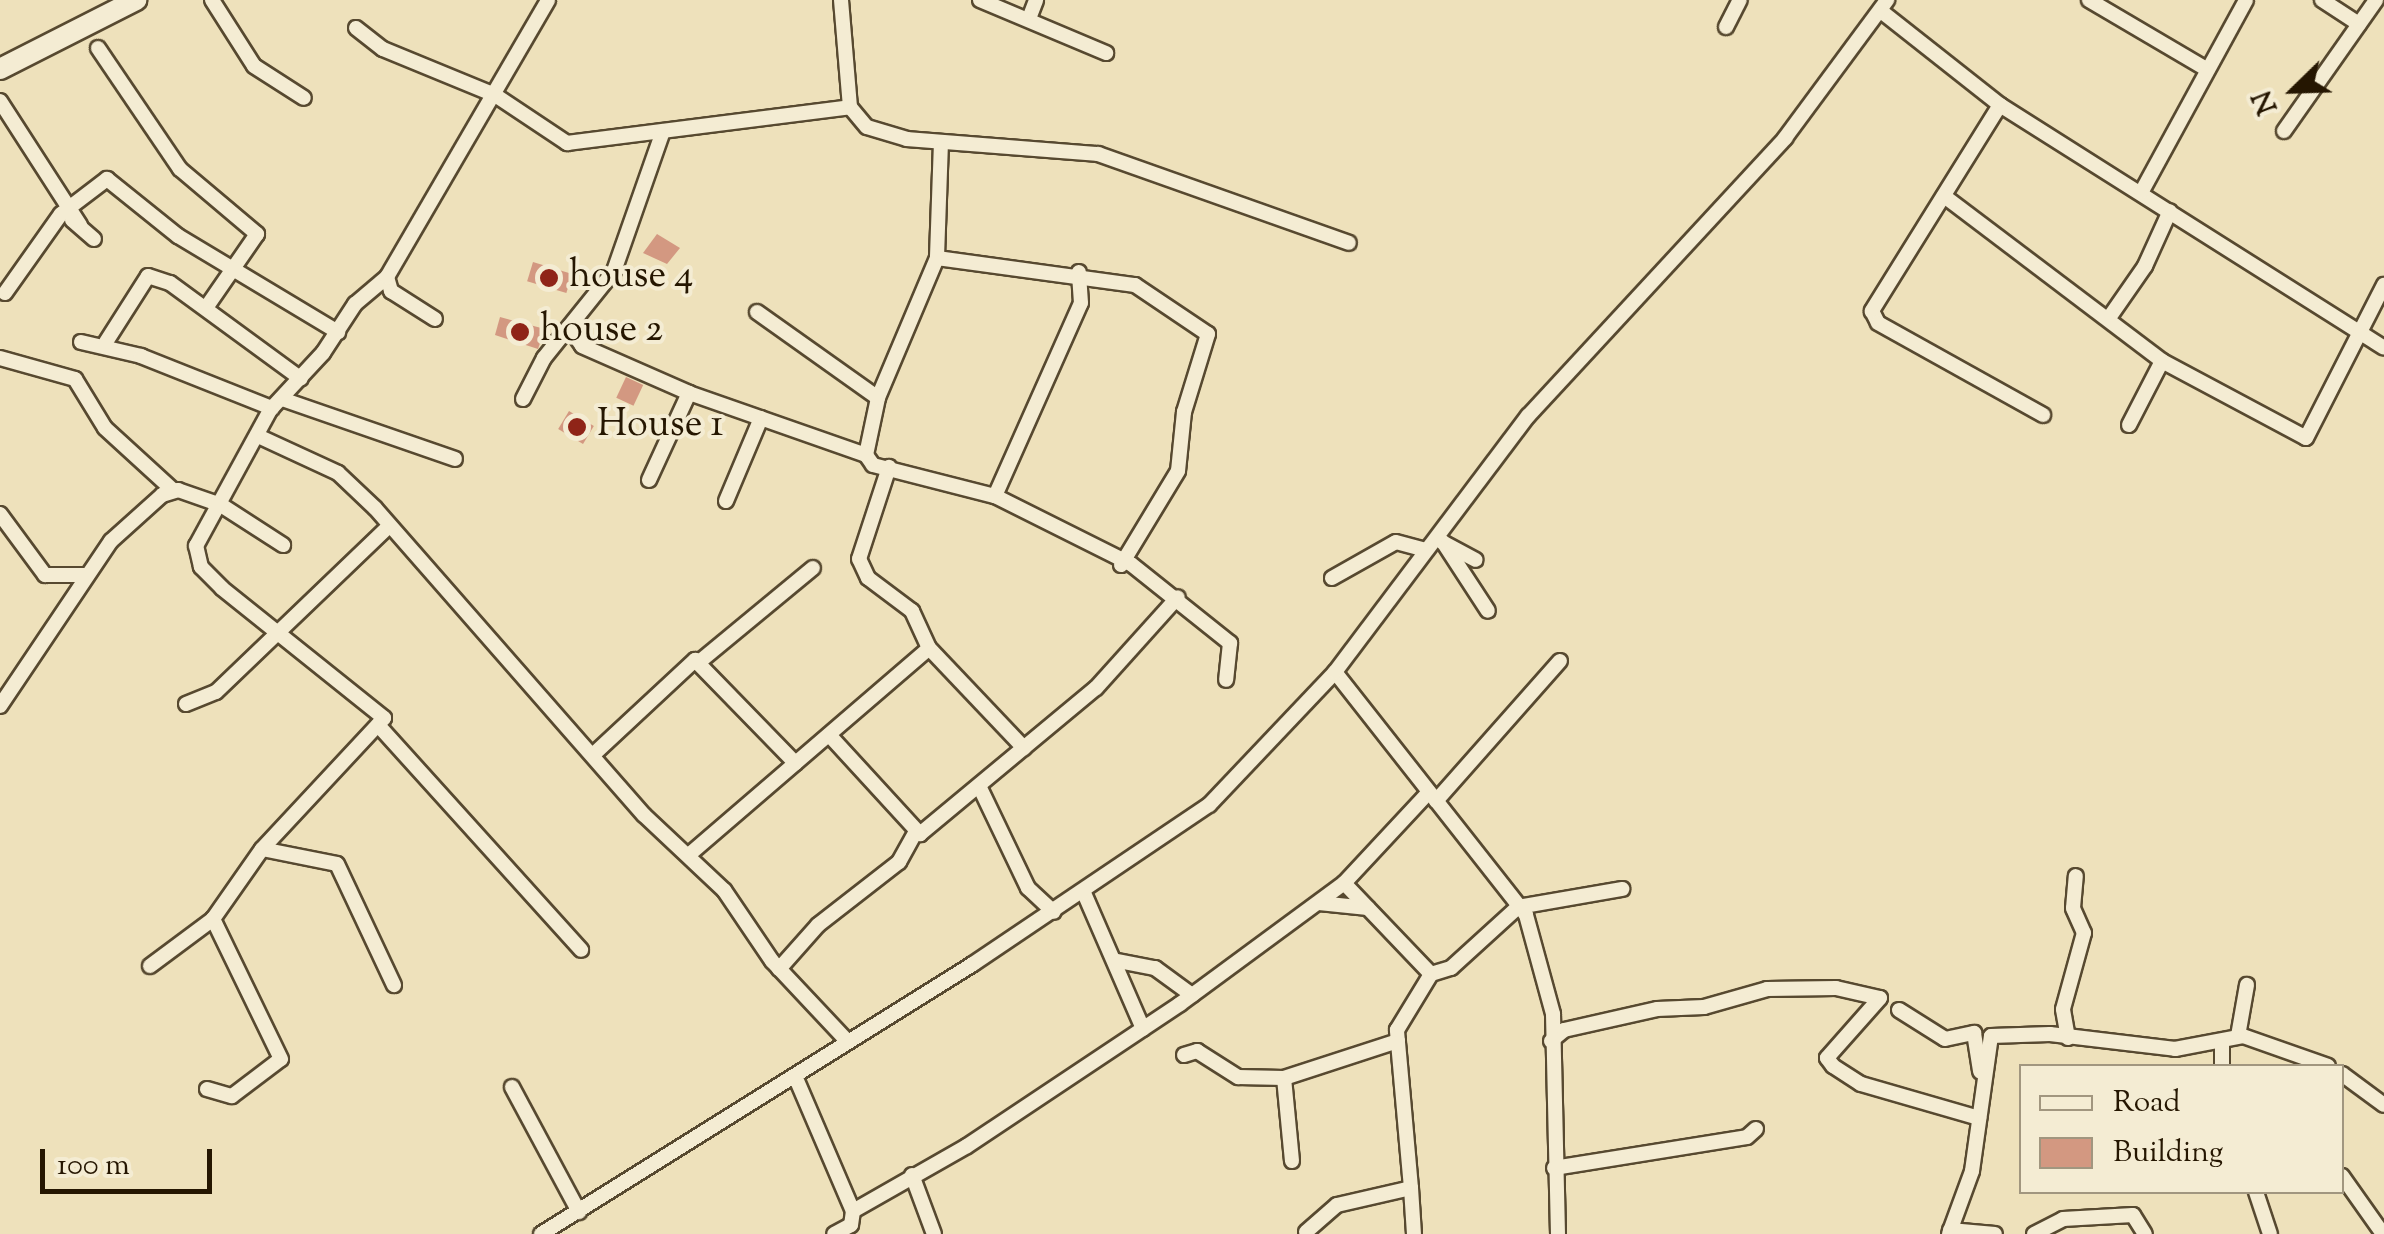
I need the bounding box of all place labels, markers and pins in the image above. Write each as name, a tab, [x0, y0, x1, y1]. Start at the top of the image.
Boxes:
place label: house 4	[569, 255, 693, 301]
marker: house 4	[538, 267, 560, 289]
place label: house 2	[540, 309, 663, 355]
marker: house 2	[509, 321, 531, 343]
place label: House 1	[597, 404, 723, 450]
marker: House 1	[566, 416, 588, 438]

